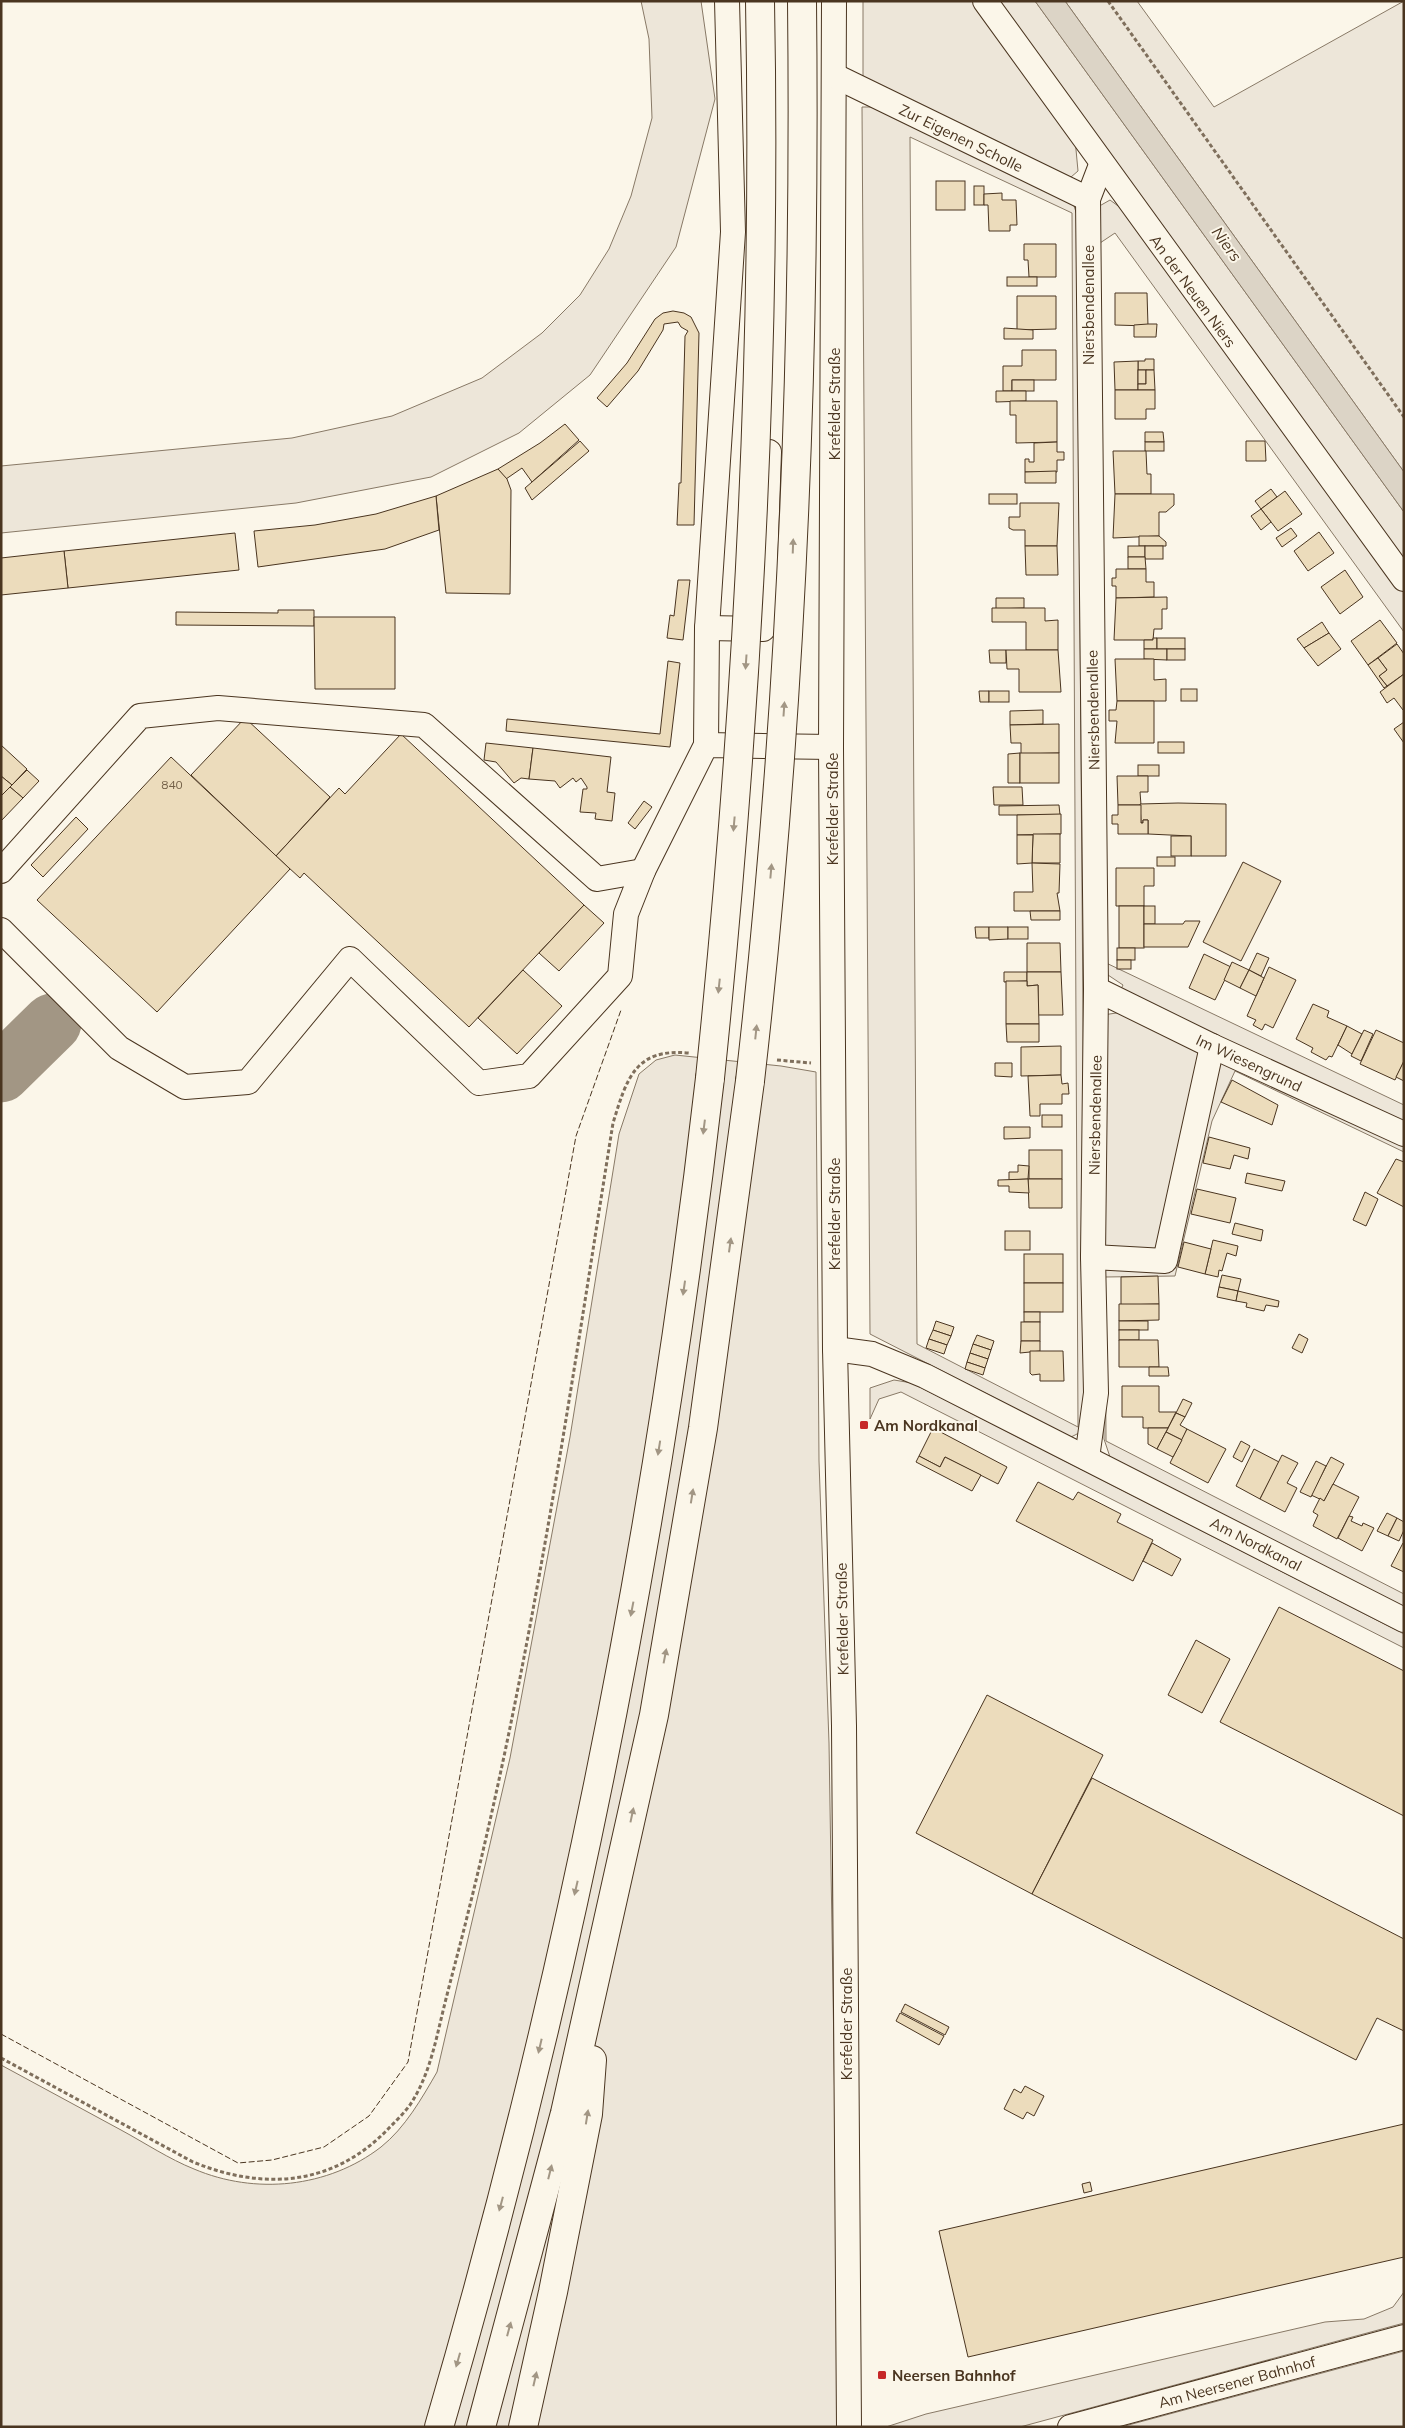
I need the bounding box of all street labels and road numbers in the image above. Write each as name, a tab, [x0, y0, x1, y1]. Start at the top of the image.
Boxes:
street label: Zur Eigenen Scholle	[896, 100, 1026, 176]
street label: An der Neuen Niers	[1146, 231, 1240, 351]
street label: Niersbendenallee	[1079, 245, 1098, 365]
street label: Krefelder Straße	[825, 348, 844, 460]
street label: Niersbendenallee	[1082, 650, 1104, 770]
street label: Krefelder Straße	[823, 753, 842, 865]
street label: Im Wiesengrund	[1193, 1030, 1305, 1096]
street label: Niersbendenallee	[1084, 1055, 1106, 1175]
street label: Krefelder Straße	[825, 1158, 844, 1270]
street label: Am Nordkanal	[1207, 1513, 1305, 1575]
street label: Krefelder Straße	[832, 1562, 852, 1676]
street label: Krefelder Straße	[837, 1968, 856, 2080]
street label: Am Neersener Bahnhof	[1156, 2352, 1319, 2412]

